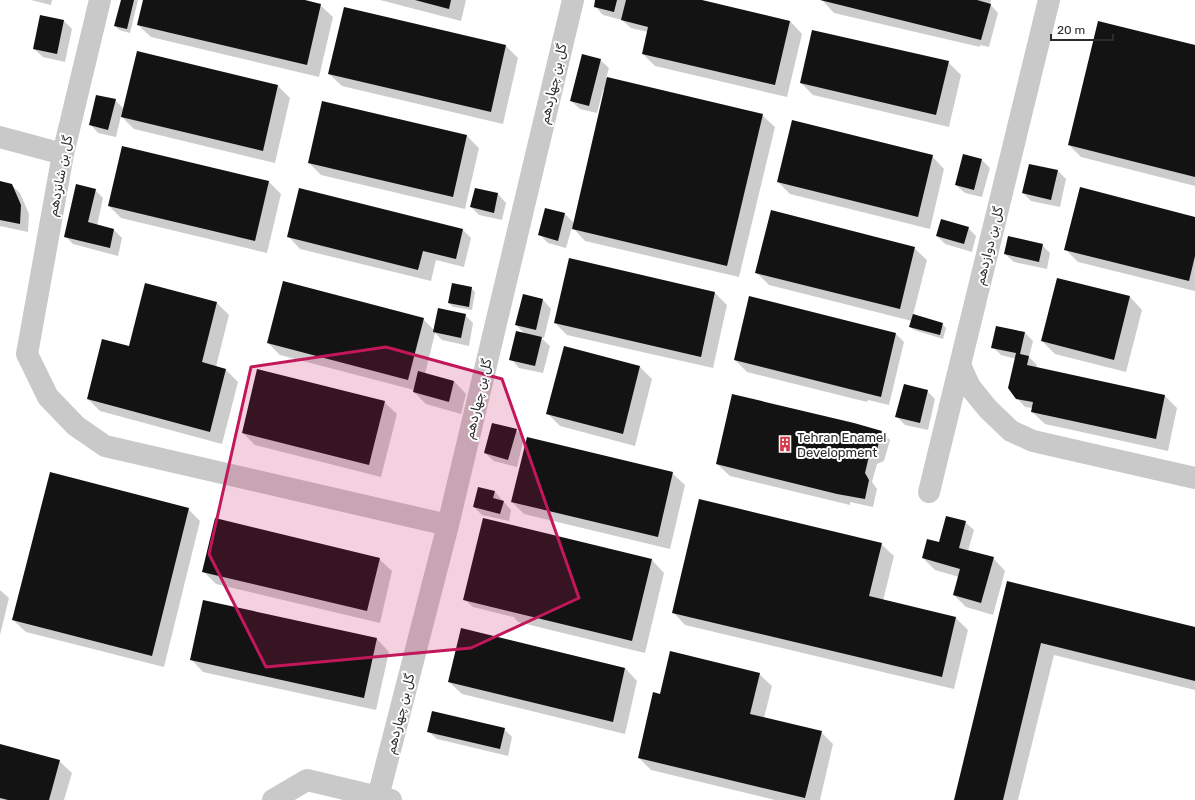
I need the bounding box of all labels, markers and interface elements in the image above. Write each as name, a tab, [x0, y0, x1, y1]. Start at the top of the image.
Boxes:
scale bar	[1051, 16, 1113, 42]
text: 20 m	[1057, 23, 1085, 37]
street label: گل بن چهاردهم	[536, 42, 571, 126]
street label: گل بن شانزدهم	[45, 134, 76, 218]
street label: گل بن دوازدهم	[972, 205, 1007, 287]
street label: گل بن چهاردهم	[461, 357, 496, 441]
place label: Tehran Enamel Development	[797, 430, 886, 460]
building icon: Tehran Enamel Development	[776, 435, 794, 453]
street label: گل بن چهاردهم	[383, 672, 418, 756]

